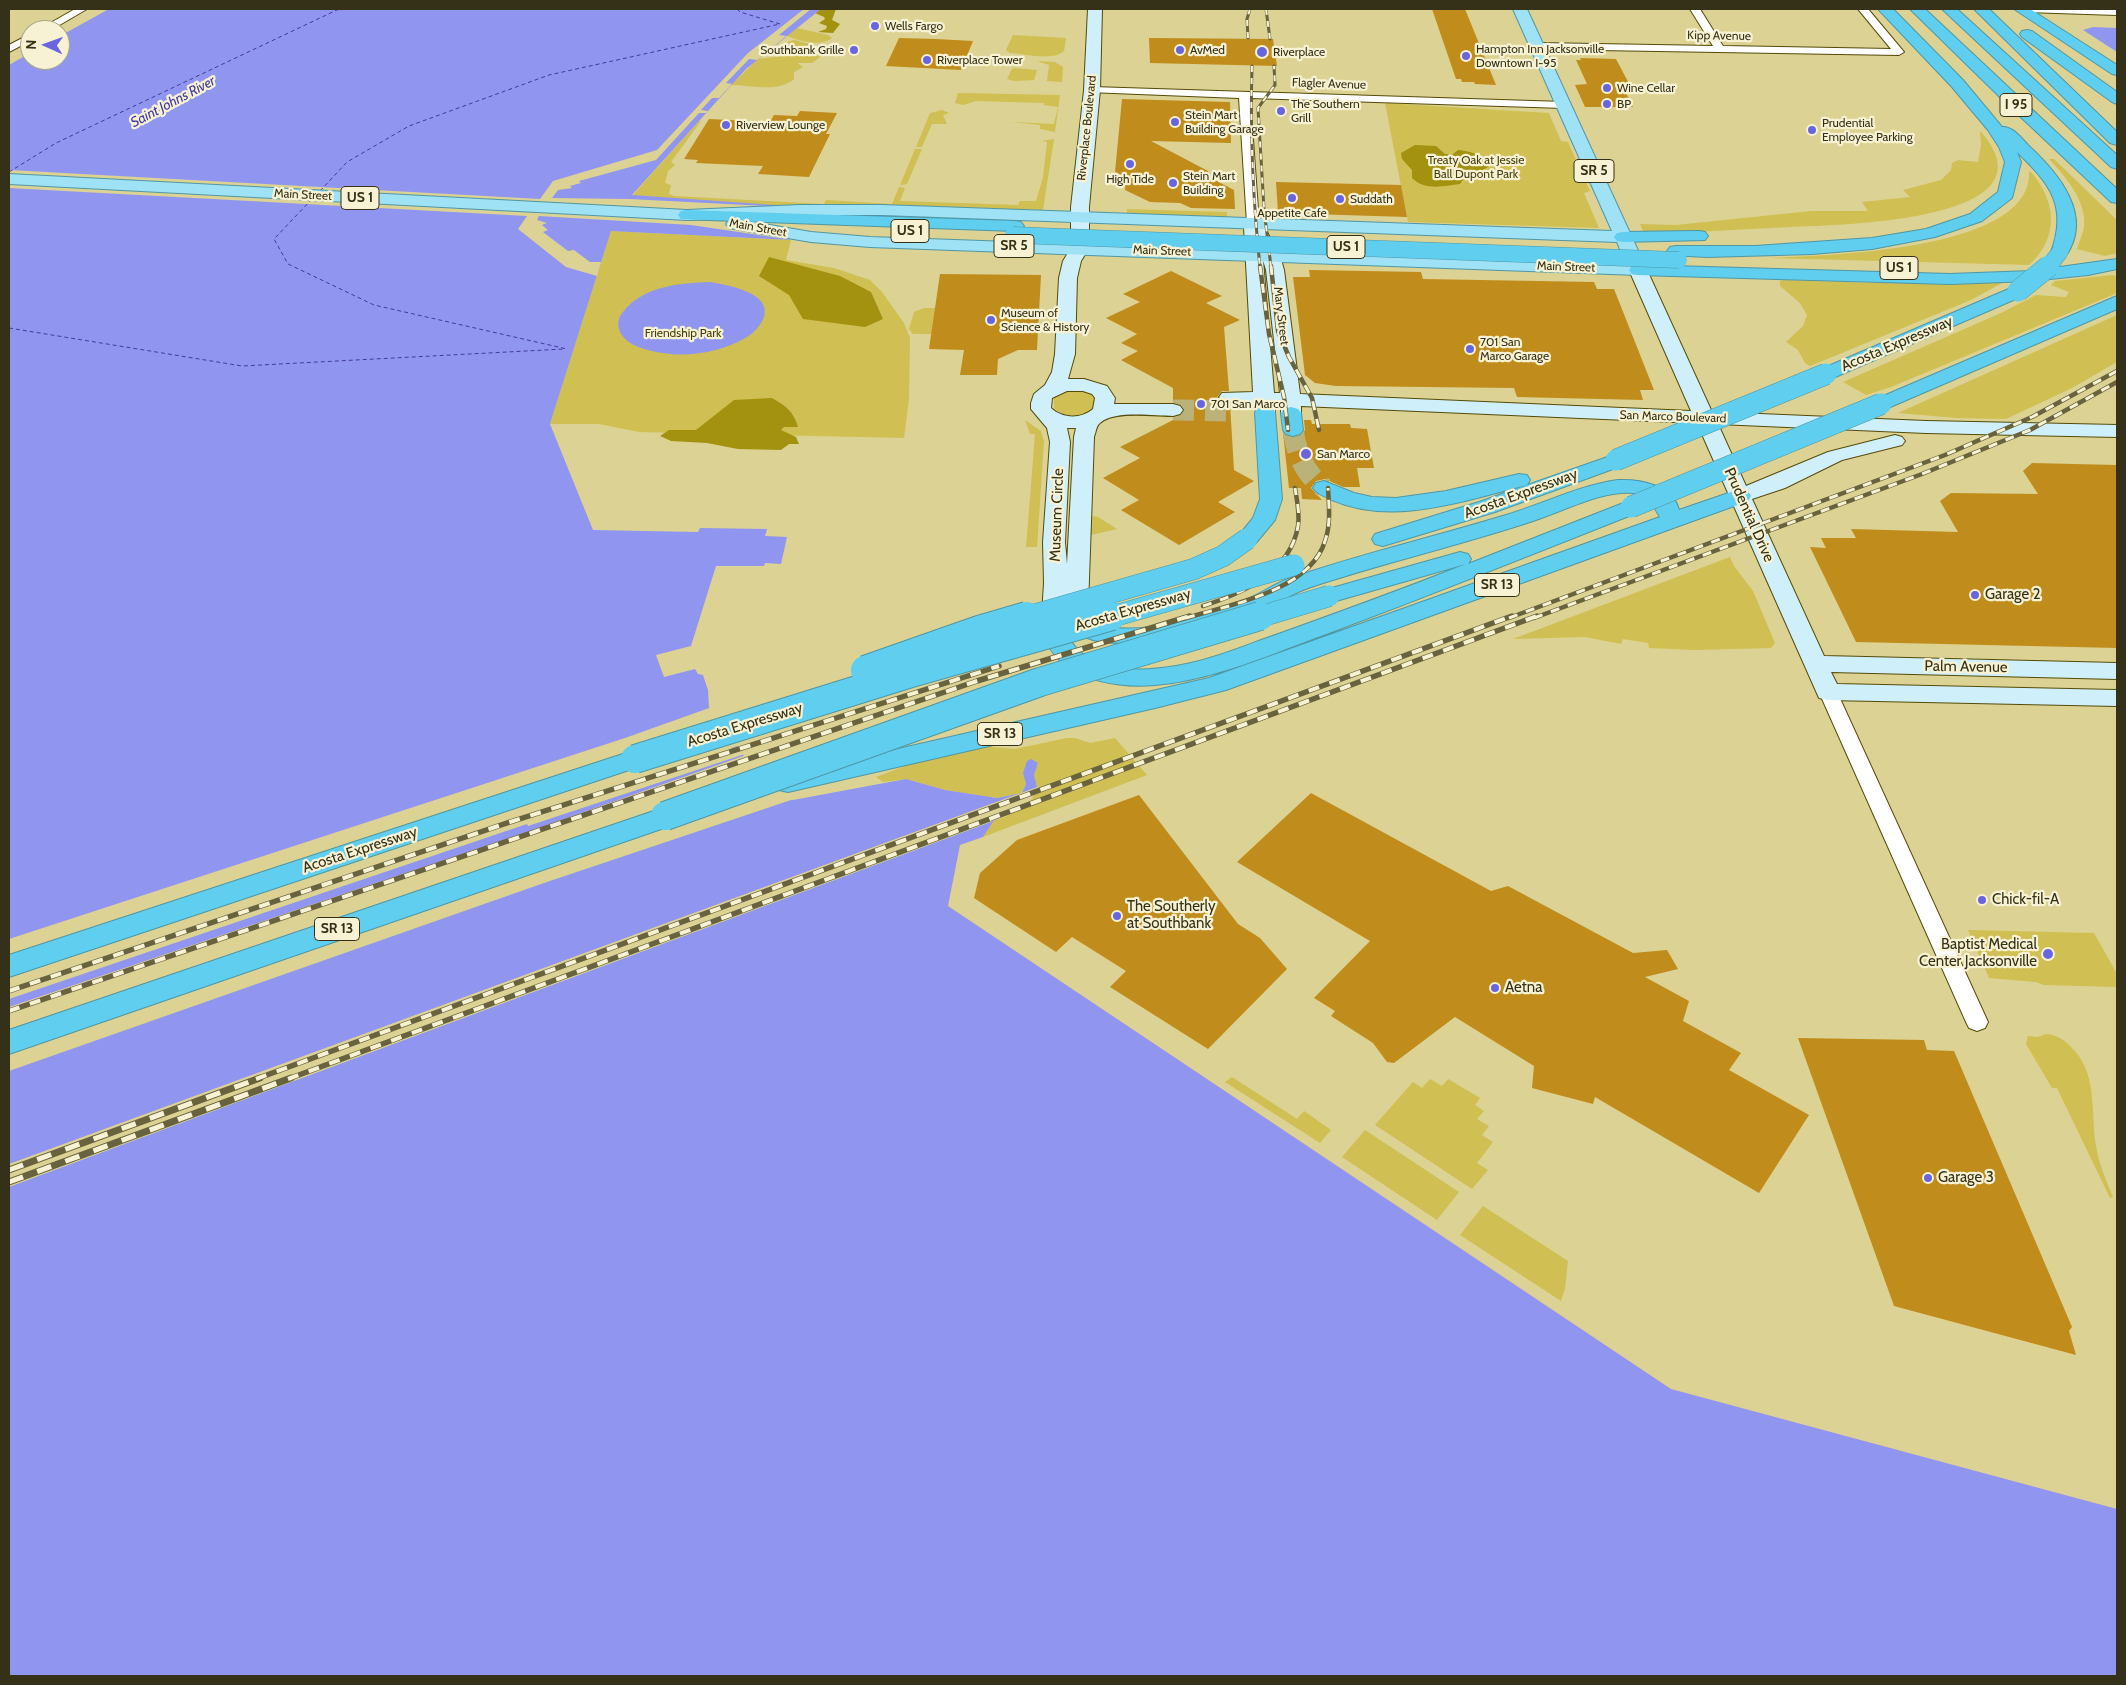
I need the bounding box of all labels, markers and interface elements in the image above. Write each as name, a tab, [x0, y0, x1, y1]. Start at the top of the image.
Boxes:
place label: Wells Fargo	[885, 19, 943, 33]
north arrow	[20, 20, 70, 70]
marker: Wells Fargo	[869, 20, 881, 32]
street label: Kipp Avenue	[1687, 28, 1751, 44]
text: N	[22, 39, 40, 50]
place label: Hampton Inn Jacksonville Downtown I-95	[1476, 42, 1604, 70]
place label: Southbank Grille	[760, 43, 844, 57]
place label: AvMed	[1190, 43, 1225, 57]
marker: Southbank Grille	[848, 44, 860, 56]
marker: AvMed	[1174, 44, 1186, 56]
marker: Riverplace	[1255, 45, 1269, 59]
place label: Riverplace	[1273, 45, 1325, 59]
marker: Hampton Inn Jacksonville Downtown I-95	[1460, 50, 1472, 62]
place label: Riverplace Tower	[937, 53, 1022, 67]
marker: Riverplace Tower	[921, 54, 933, 66]
water label: Saint Johns River	[128, 73, 218, 131]
street label: Riverplace Boulevard	[1074, 75, 1100, 181]
street label: Flagler Avenue	[1292, 76, 1366, 92]
place label: Wine Cellar	[1617, 81, 1675, 95]
marker: Wine Cellar	[1601, 82, 1613, 94]
road number: I 95	[2000, 94, 2032, 116]
place label: The Southern Grill	[1291, 97, 1360, 125]
place label: BP	[1617, 97, 1631, 111]
marker: BP	[1601, 98, 1613, 110]
marker: The Southern Grill	[1275, 105, 1287, 117]
place label: Stein Mart Building Garage	[1185, 108, 1264, 136]
marker: Stein Mart Building Garage	[1169, 116, 1181, 128]
place label: Prudential Employee Parking	[1822, 116, 1913, 144]
place label: Riverview Lounge	[736, 118, 825, 132]
marker: Riverview Lounge	[720, 119, 732, 131]
marker: Prudential Employee Parking	[1806, 124, 1818, 136]
park label: Treaty Oak at Jessie Ball Dupont Park	[1428, 153, 1524, 181]
marker: High Tide	[1124, 158, 1136, 170]
road number: SR 5	[1574, 160, 1614, 182]
place label: Stein Mart Building	[1183, 169, 1235, 197]
place label: High Tide	[1106, 172, 1154, 186]
marker: Stein Mart Building	[1167, 177, 1179, 189]
street label: Main Street	[274, 186, 332, 204]
road number: US 1	[341, 187, 379, 210]
marker: Appetite Cafe	[1286, 192, 1298, 204]
place label: Suddath	[1350, 192, 1393, 206]
marker: Suddath	[1334, 193, 1346, 205]
place label: Appetite Cafe	[1257, 206, 1327, 220]
street label: Main Street	[728, 216, 788, 240]
road number: US 1	[891, 220, 929, 242]
road number: SR 5	[994, 235, 1034, 258]
road number: US 1	[1327, 236, 1365, 258]
street label: Main Street	[1133, 243, 1191, 259]
road number: US 1	[1880, 256, 1918, 280]
street label: Main Street	[1537, 259, 1595, 275]
street label: Mary Street	[1270, 286, 1292, 346]
place label: Museum of Science & History	[1001, 306, 1089, 334]
street label: Acosta Expressway	[1838, 312, 1956, 376]
marker: Museum of Science & History	[985, 314, 997, 326]
park label: Friendship Park	[645, 326, 721, 340]
place label: 701 San Marco Garage	[1480, 335, 1549, 363]
marker: 701 San Marco Garage	[1464, 343, 1476, 355]
place label: 701 San Marco	[1211, 397, 1285, 411]
marker: 701 San Marco	[1195, 398, 1207, 410]
street label: San Marco Boulevard	[1619, 408, 1727, 426]
marker: San Marco	[1299, 447, 1313, 461]
place label: San Marco	[1317, 447, 1370, 461]
street label: Acosta Expressway	[1462, 465, 1580, 523]
street label: Prudential Drive	[1720, 465, 1778, 565]
street label: Museum Circle	[1046, 468, 1068, 562]
road number: SR 13	[1474, 574, 1520, 596]
street label: Acosta Expressway	[1073, 585, 1193, 635]
place label: Garage 2	[1985, 586, 2040, 604]
marker: Garage 2	[1969, 589, 1981, 601]
street label: Palm Avenue	[1924, 657, 2008, 677]
street label: Acosta Expressway	[685, 699, 805, 751]
road number: SR 13	[978, 722, 1022, 746]
street label: Acosta Expressway	[300, 823, 420, 877]
place label: Chick-fil-A	[1992, 891, 2059, 909]
marker: Chick-fil-A	[1976, 894, 1988, 906]
place label: The Southerly at Southbank	[1127, 898, 1216, 933]
marker: The Southerly at Southbank	[1111, 910, 1123, 922]
road number: SR 13	[314, 918, 360, 941]
place label: Baptist Medical Center Jacksonville	[1919, 936, 2037, 971]
marker: Baptist Medical Center Jacksonville	[2041, 947, 2055, 961]
place label: Aetna	[1505, 979, 1542, 997]
marker: Aetna	[1489, 982, 1501, 994]
place label: Garage 3	[1938, 1169, 1994, 1187]
marker: Garage 3	[1922, 1172, 1934, 1184]

